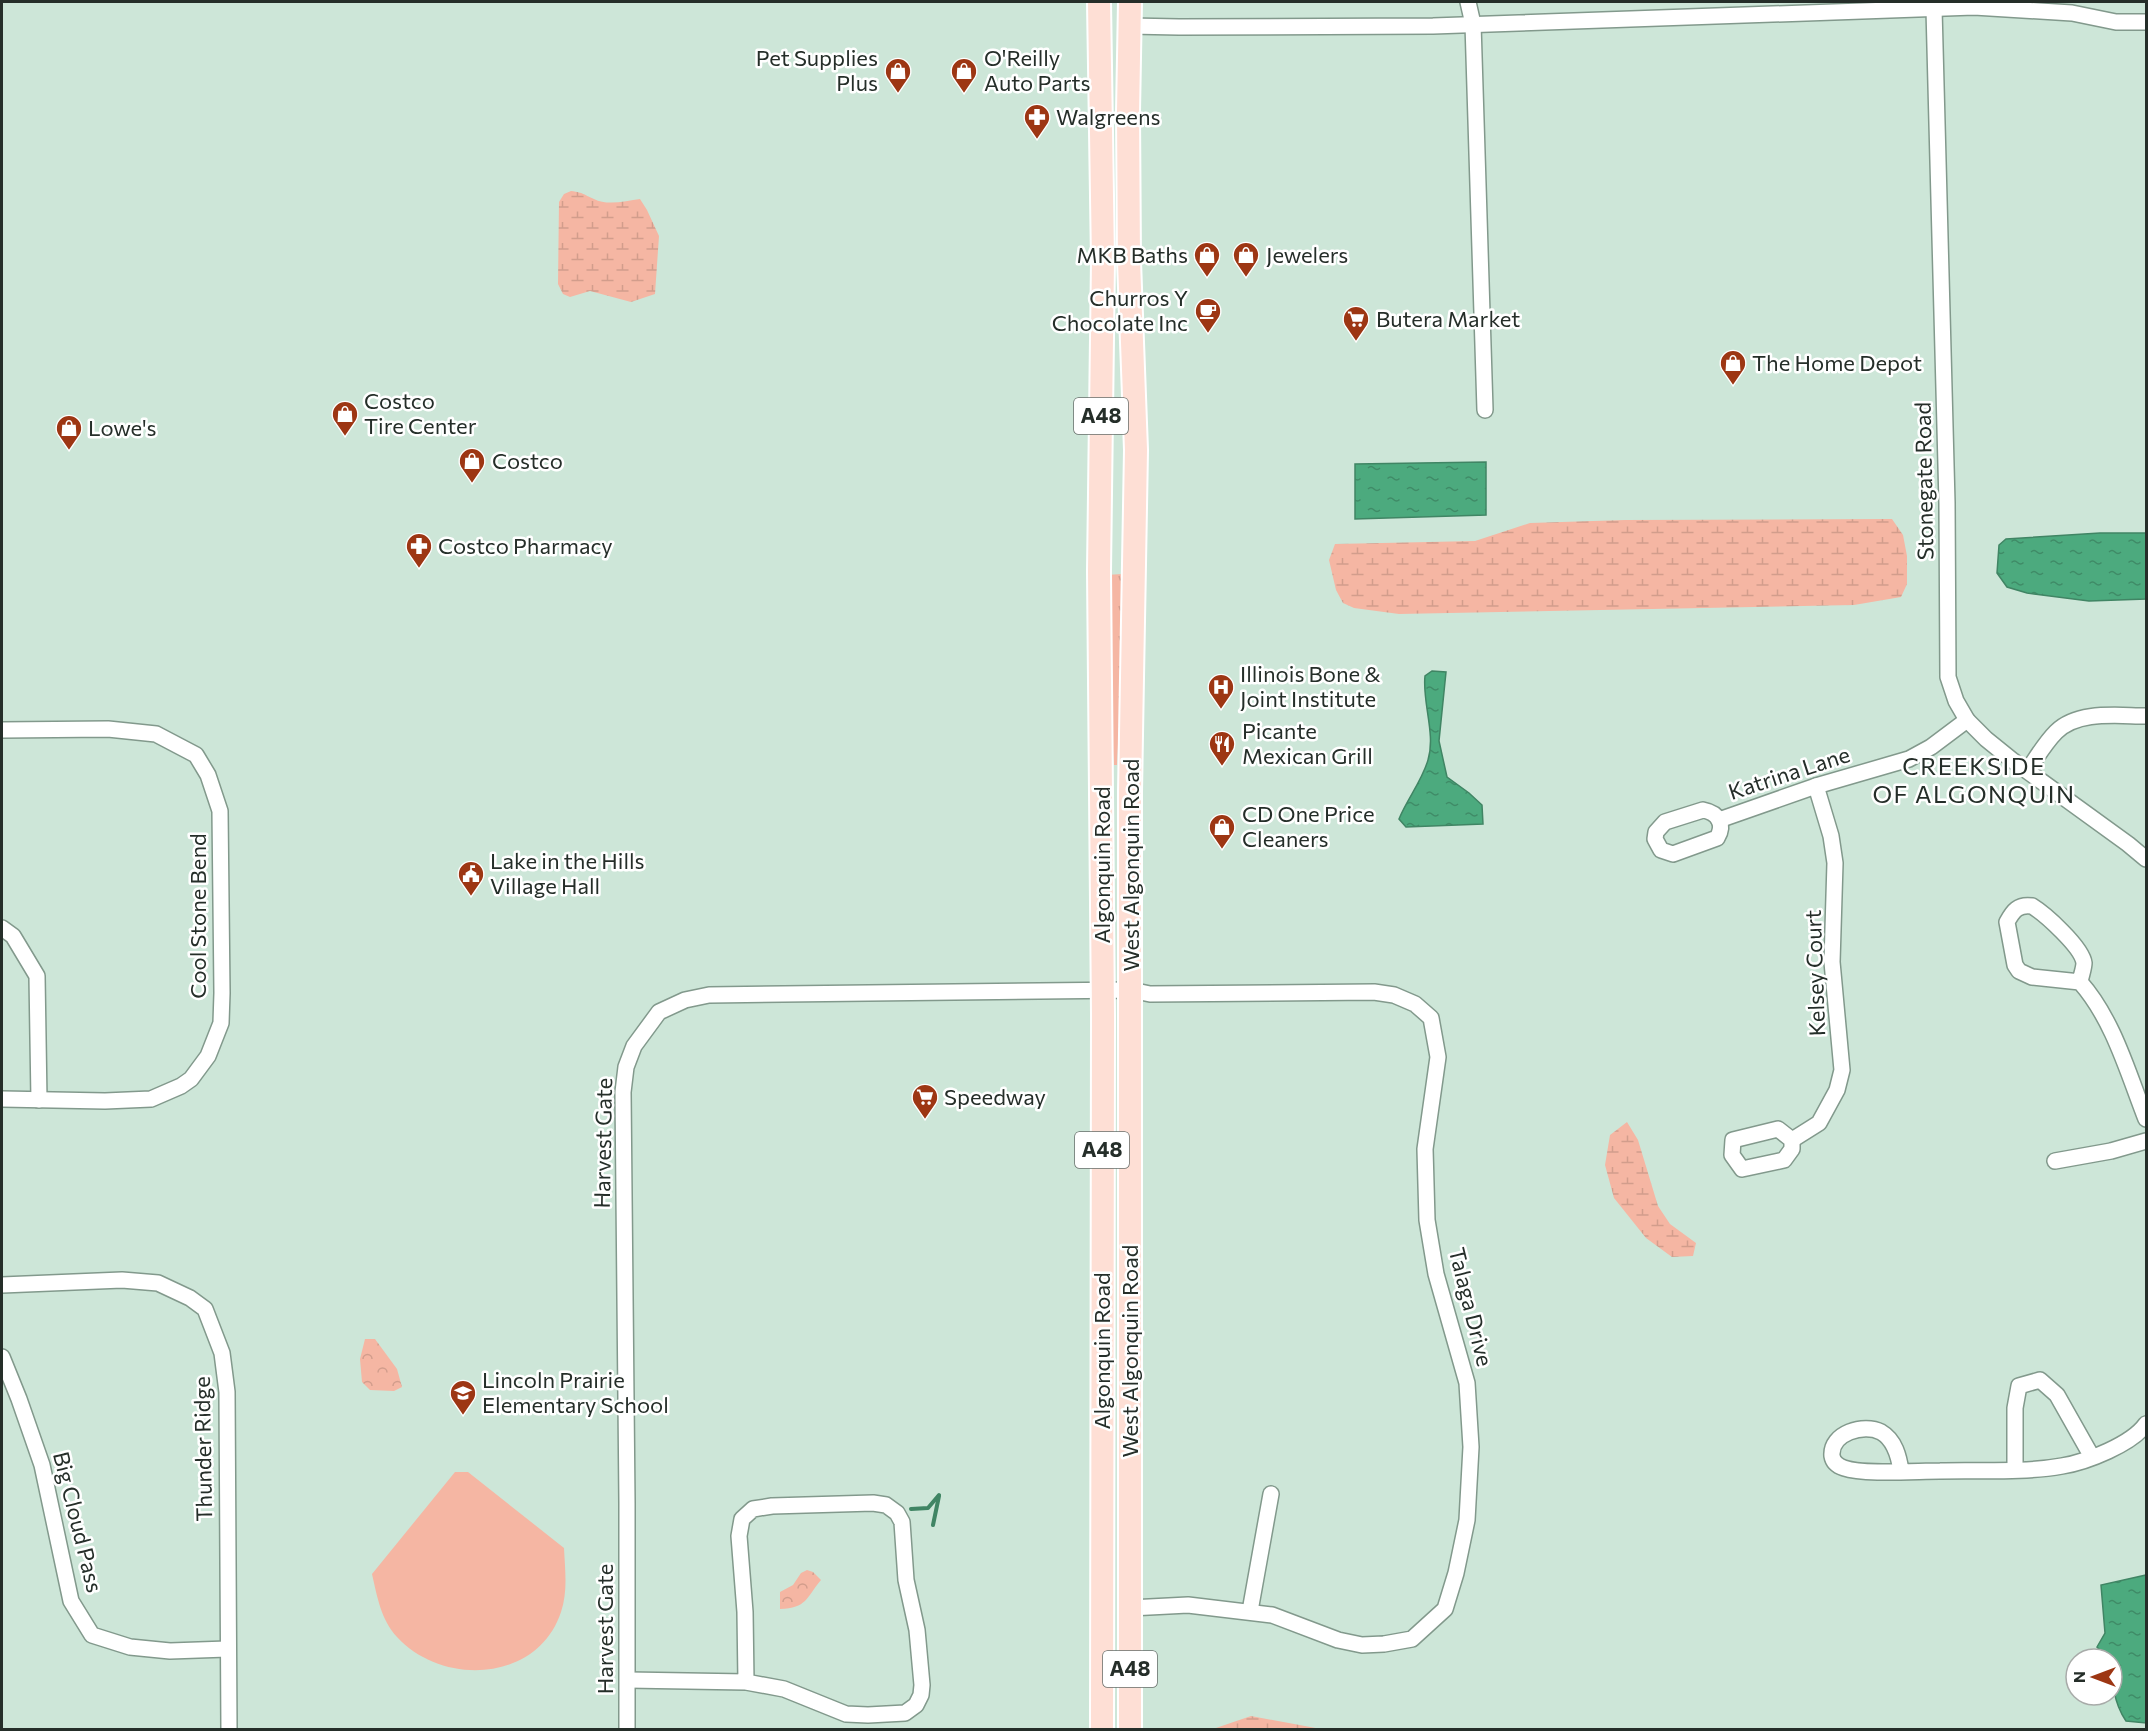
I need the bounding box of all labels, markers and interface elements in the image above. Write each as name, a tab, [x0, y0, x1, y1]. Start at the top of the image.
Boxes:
place label: Pet Supplies Plus	[756, 44, 878, 96]
place label: O'Reilly Auto Parts	[984, 44, 1091, 96]
shop icon: Pet Supplies Plus	[883, 56, 913, 94]
shop icon: O'Reilly Auto Parts	[949, 56, 979, 94]
pharmacy icon: Walgreens	[1022, 102, 1052, 140]
place label: Walgreens	[1056, 103, 1161, 130]
shop icon: MKB Baths	[1192, 240, 1222, 278]
shop icon: Jewelers	[1231, 240, 1261, 278]
place label: MKB Baths	[1076, 241, 1188, 268]
place label: Jewelers	[1266, 241, 1348, 268]
place label: Churros Y Chocolate Inc	[1052, 284, 1188, 336]
cafe icon: Churros Y Chocolate Inc	[1193, 296, 1223, 334]
supermarket icon: Butera Market	[1341, 304, 1371, 342]
place label: Butera Market	[1376, 305, 1520, 332]
shop icon: The Home Depot	[1718, 348, 1748, 386]
place label: The Home Depot	[1752, 349, 1922, 376]
place label: Costco Tire Center	[364, 387, 477, 439]
road number: A48	[1074, 398, 1128, 434]
shop icon: Costco Tire Center	[330, 399, 360, 437]
street label: Stonegate Road	[1909, 402, 1938, 560]
shop icon: Lowe's	[54, 413, 84, 451]
place label: Lowe's	[88, 414, 157, 441]
shop icon: Costco	[457, 446, 487, 484]
place label: Costco	[492, 447, 563, 474]
pharmacy icon: Costco Pharmacy	[404, 531, 434, 569]
place label: Costco Pharmacy	[438, 532, 613, 559]
place label: Illinois Bone & Joint Institute	[1240, 660, 1381, 712]
hospital icon: Illinois Bone & Joint Institute	[1206, 672, 1236, 710]
place label: Picante Mexican Grill	[1242, 717, 1373, 769]
restaurant icon: Picante Mexican Grill	[1207, 729, 1237, 767]
street label: Katrina Lane	[1725, 740, 1853, 805]
district label: CREEKSIDE OF ALGONQUIN	[1872, 751, 2076, 808]
street label: West Algonquin Road	[1117, 759, 1144, 971]
street label: Algonquin Road	[1088, 786, 1115, 944]
place label: CD One Price Cleaners	[1242, 800, 1375, 852]
shop icon: CD One Price Cleaners	[1207, 812, 1237, 850]
street label: Cool Stone Bend	[184, 833, 211, 999]
place label: Lake in the Hills Village Hall	[490, 847, 645, 899]
public building icon: Lake in the Hills Village Hall	[456, 859, 486, 897]
street label: Kelsey Court	[1799, 909, 1830, 1037]
street label: Harvest Gate	[588, 1077, 617, 1209]
supermarket icon: Speedway	[910, 1082, 940, 1120]
place label: Speedway	[944, 1083, 1046, 1110]
road number: A48	[1075, 1132, 1129, 1168]
street label: West Algonquin Road	[1116, 1245, 1143, 1457]
street label: Talaga Drive	[1444, 1245, 1499, 1369]
street label: Algonquin Road	[1088, 1272, 1115, 1430]
place label: Lincoln Prairie Elementary School	[482, 1366, 669, 1418]
street label: Thunder Ridge	[188, 1376, 217, 1522]
school or university icon: Lincoln Prairie Elementary School	[448, 1378, 478, 1416]
street label: Big Cloud Pass	[48, 1449, 109, 1595]
street label: Harvest Gate	[591, 1564, 618, 1694]
north arrow	[2064, 1647, 2124, 1707]
road number: A48	[1103, 1651, 1157, 1687]
text: N	[2069, 1671, 2088, 1683]

